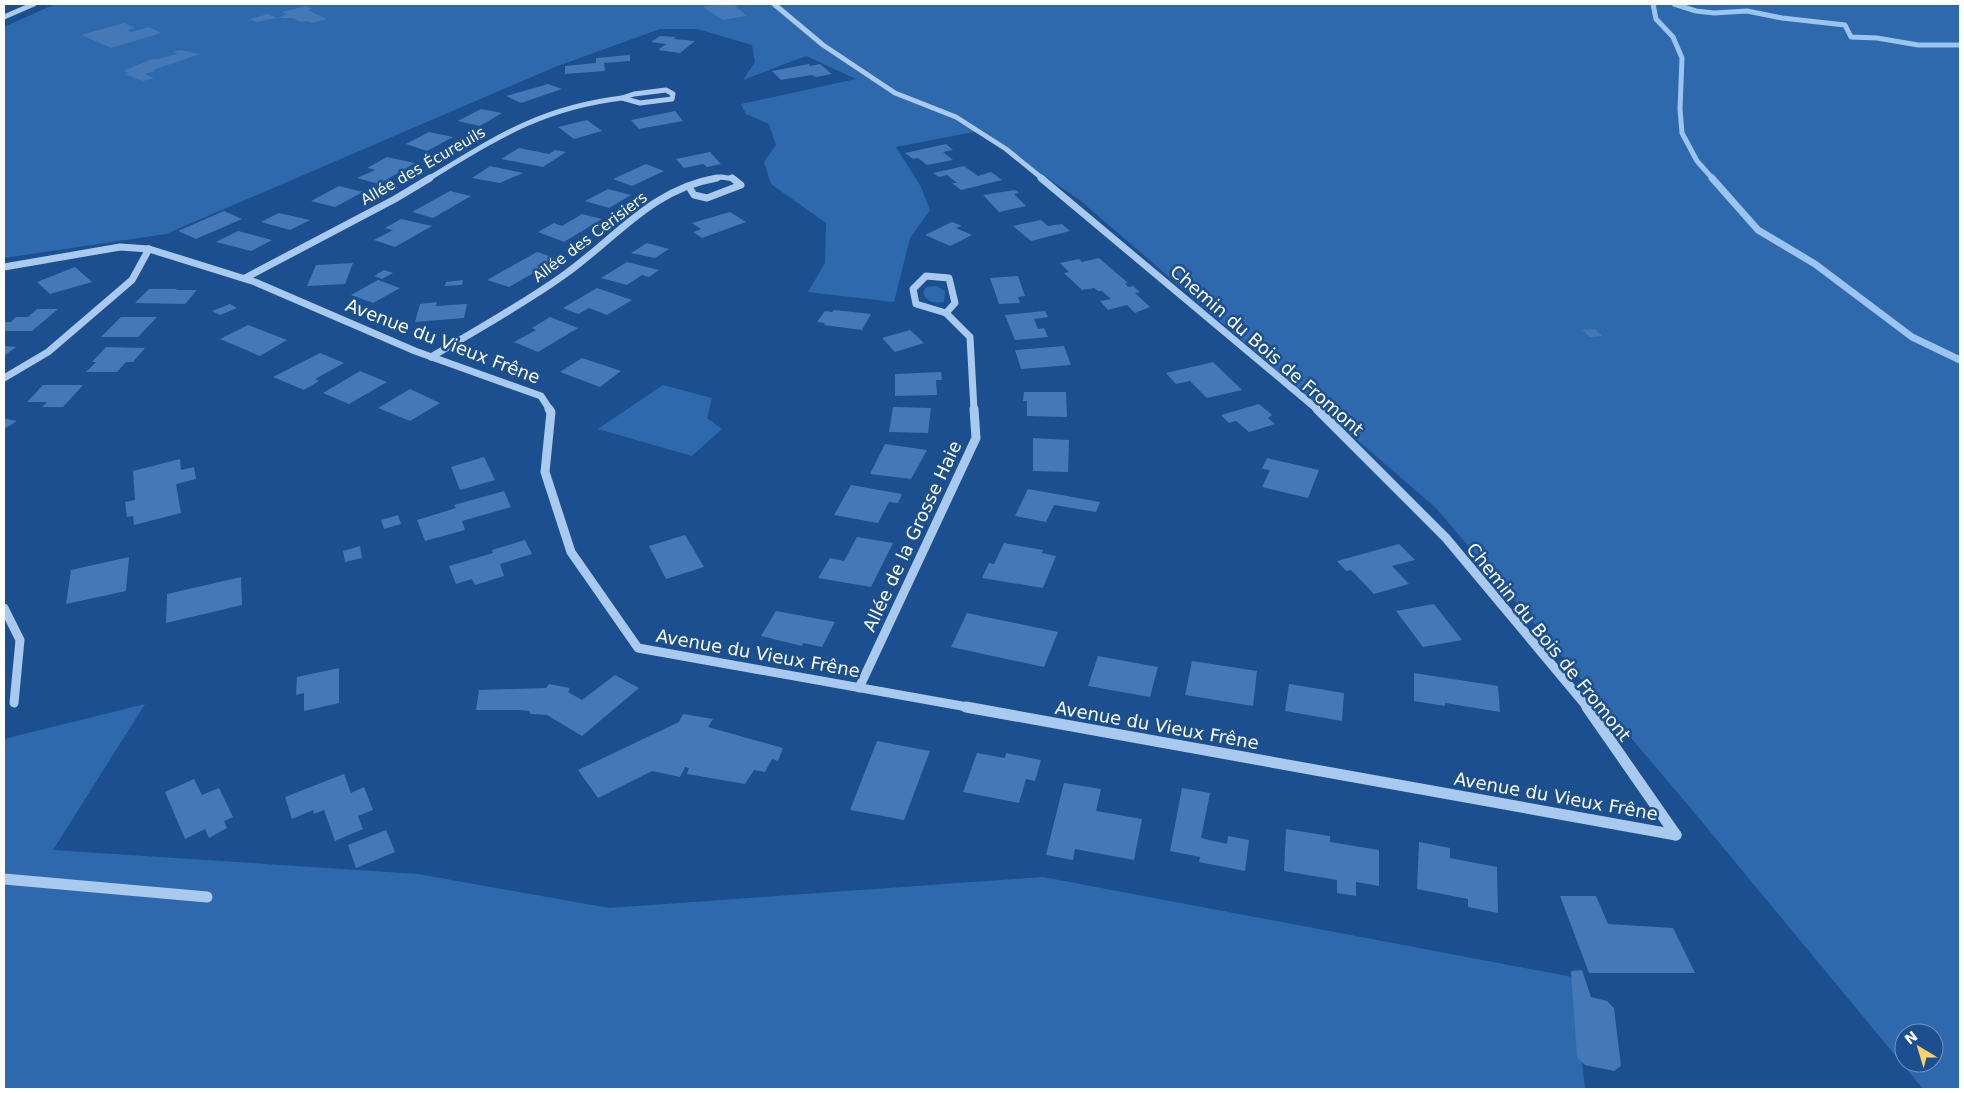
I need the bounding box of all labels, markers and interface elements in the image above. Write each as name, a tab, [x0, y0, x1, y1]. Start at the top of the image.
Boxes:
street label: Allée des Écureuils	[357, 122, 489, 209]
street label: Allée des Cerisiers	[529, 188, 651, 286]
street label: Chemin du Bois de Fromont	[1166, 260, 1368, 440]
street label: Avenue du Vieux Frêne	[343, 294, 543, 388]
street label: Allée de la Grosse Haie	[858, 437, 966, 635]
street label: Chemin du Bois de Fromont	[1462, 539, 1636, 745]
street label: Avenue du Vieux Frêne	[654, 625, 862, 681]
street label: Avenue du Vieux Frêne	[1053, 697, 1261, 753]
street label: Avenue du Vieux Frêne	[1452, 768, 1660, 824]
north arrow	[1894, 1023, 1944, 1073]
text: N	[1901, 1028, 1921, 1048]

